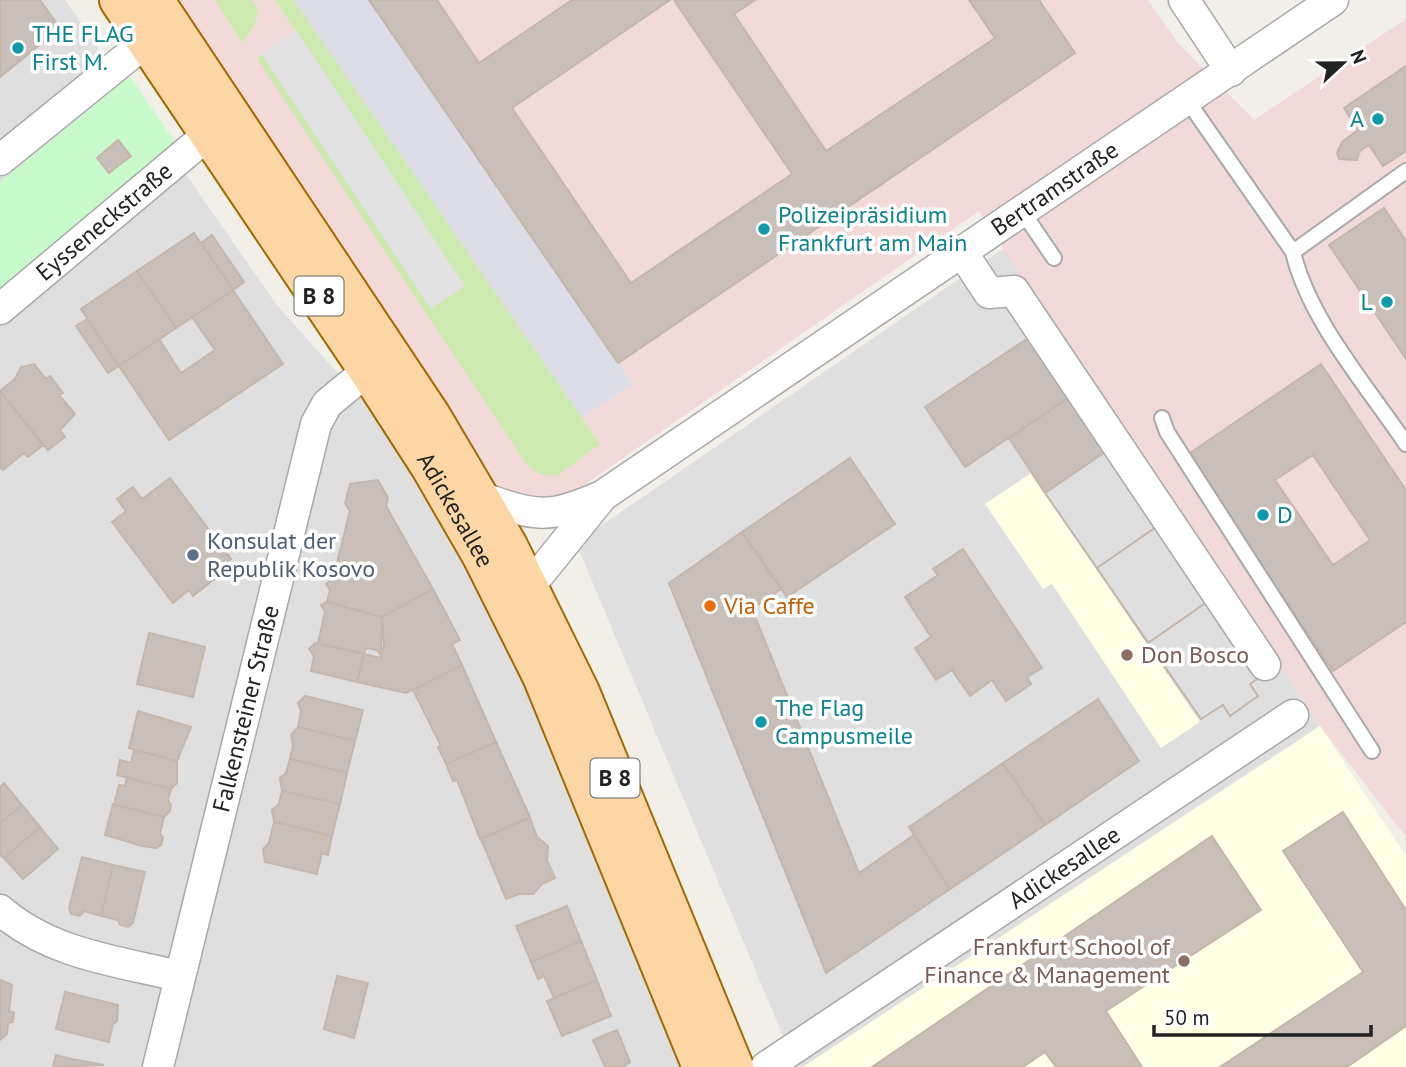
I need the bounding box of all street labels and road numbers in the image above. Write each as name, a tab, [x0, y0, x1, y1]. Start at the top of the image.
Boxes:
street label: Bertramstraße	[985, 134, 1124, 243]
street label: Eysseneckstraße	[29, 155, 178, 287]
road number: B 8	[294, 276, 344, 316]
street label: Adickesallee	[410, 446, 501, 572]
street label: Falkensteiner Straße	[205, 602, 286, 815]
road number: B 8	[590, 758, 640, 798]
street label: Adickesallee	[1002, 819, 1126, 916]

